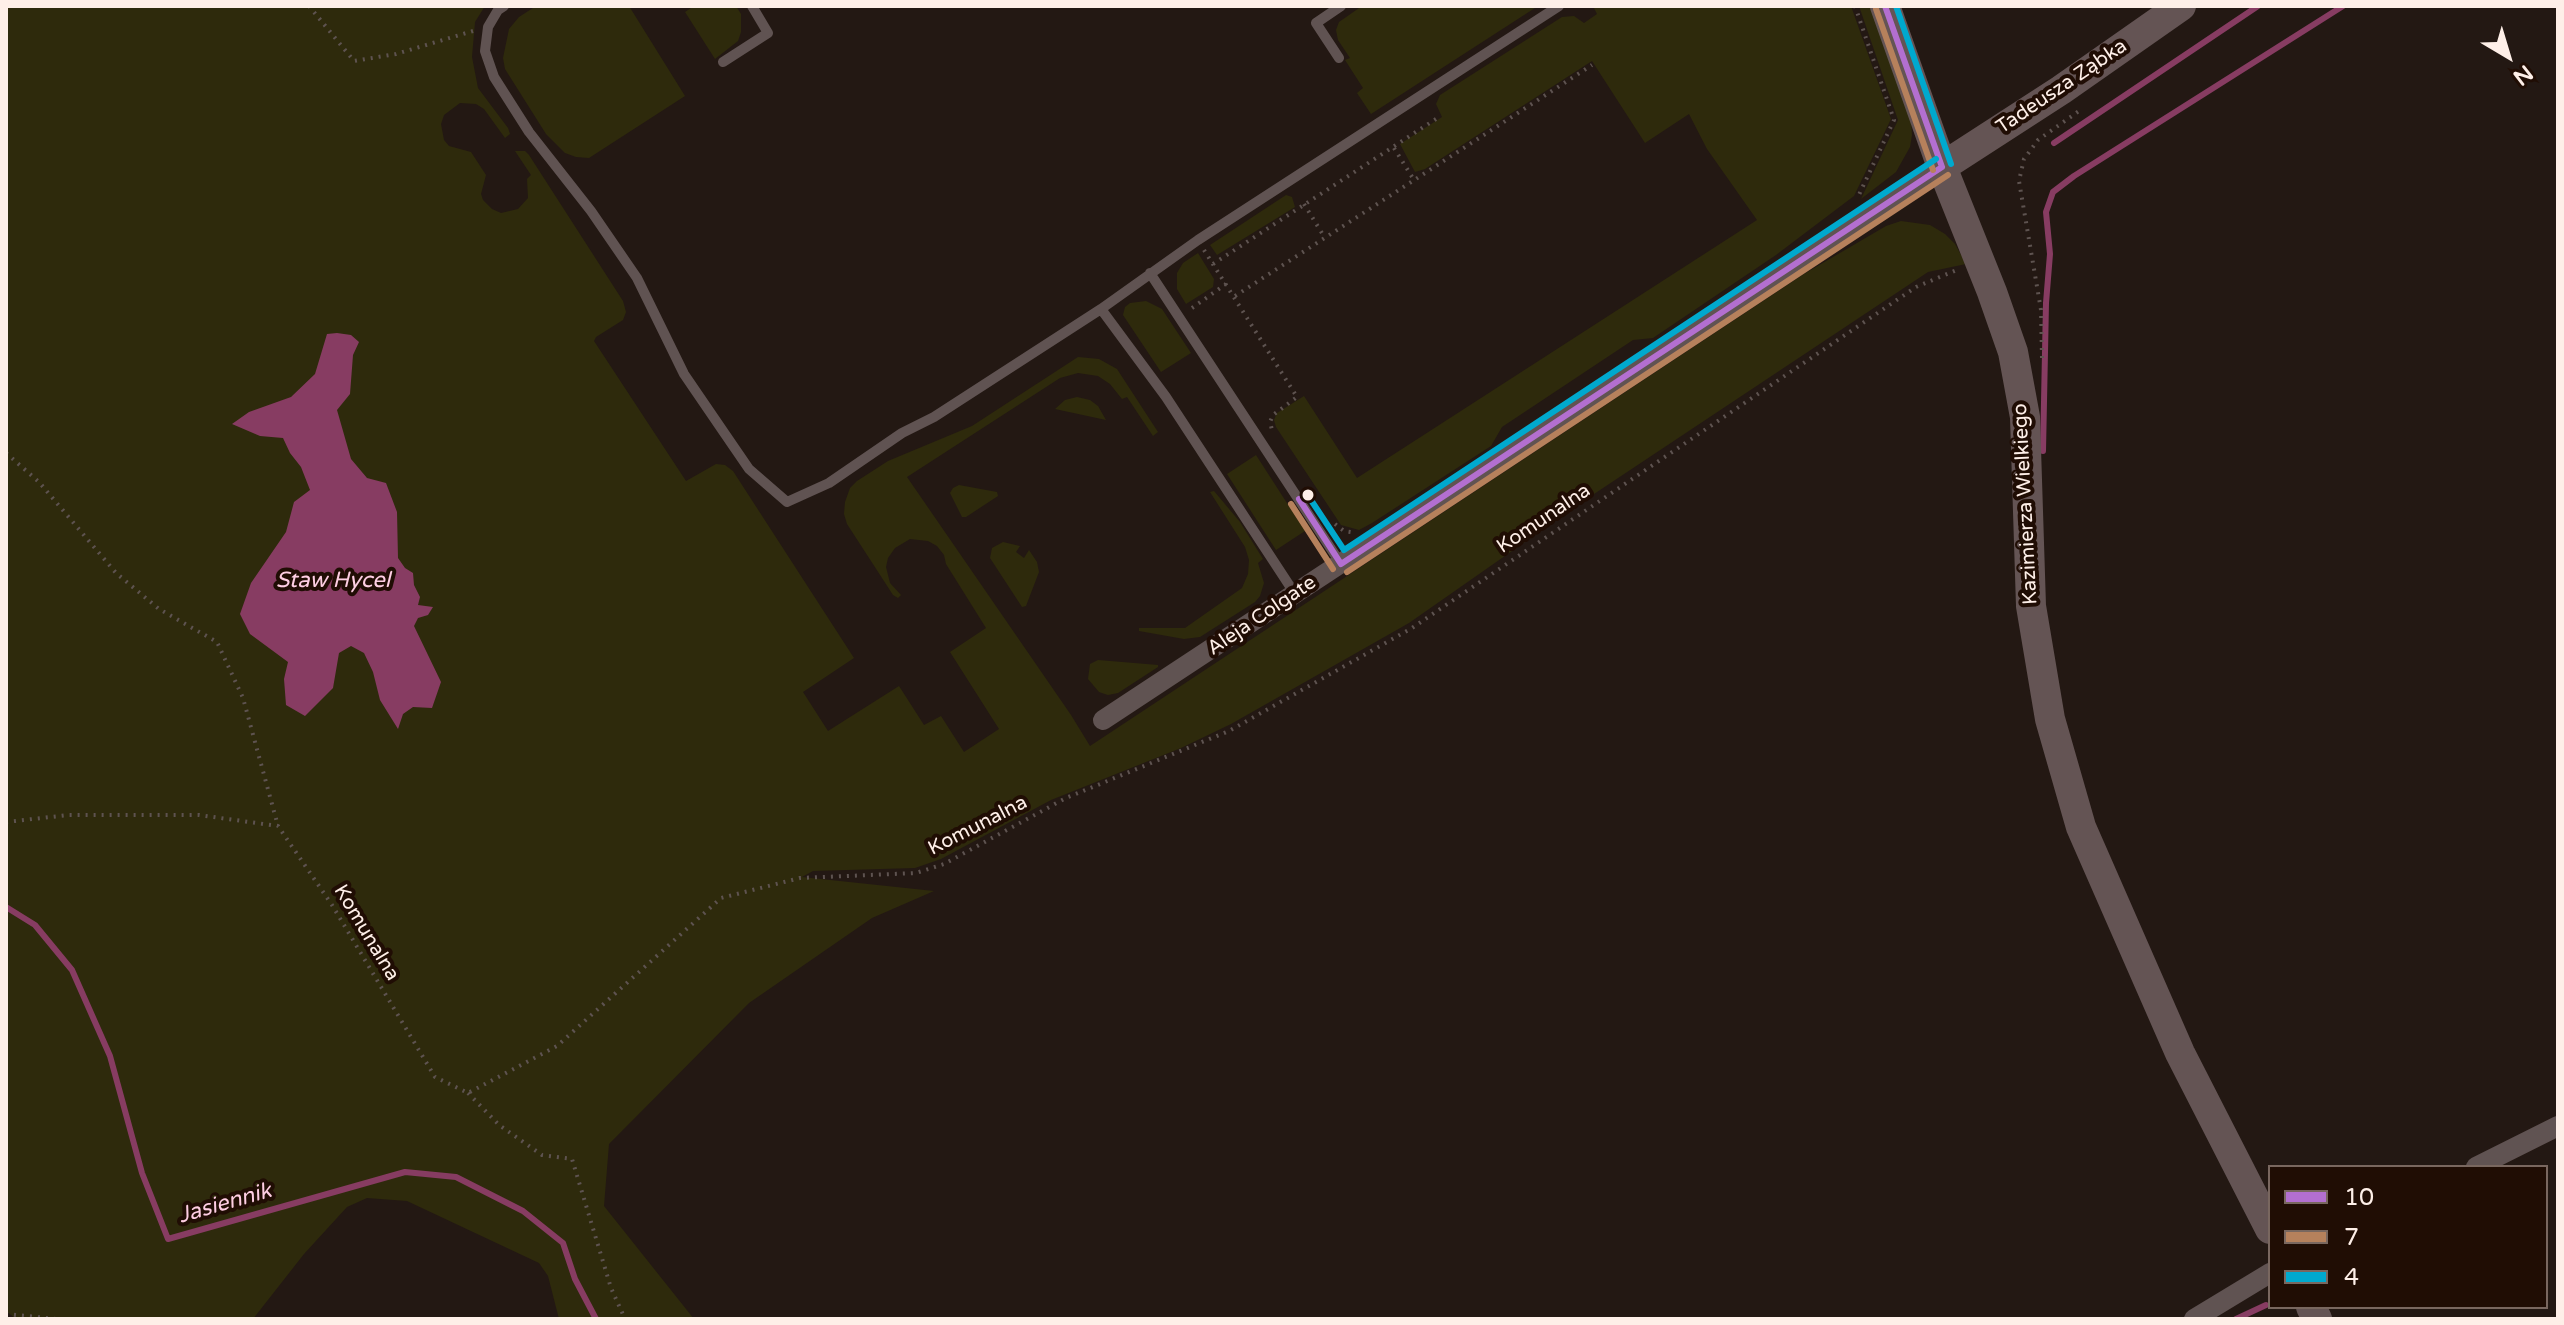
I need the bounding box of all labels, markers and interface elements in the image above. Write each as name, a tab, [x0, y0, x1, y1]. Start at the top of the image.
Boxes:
north arrow	[2468, 16, 2548, 96]
street label: Tadeusza Ząbka	[1992, 34, 2132, 140]
text: N	[2508, 59, 2538, 91]
street label: Kazimierza Wielkiego	[2009, 403, 2043, 605]
street label: Komunalna	[1493, 479, 1595, 559]
unlabelled marker	[1300, 487, 1316, 503]
water label: Staw Hycel	[276, 568, 390, 594]
street label: Aleja Colgate	[1203, 571, 1321, 661]
street label: Komunalna	[925, 791, 1031, 861]
street label: Komunalna	[328, 881, 404, 985]
legend	[2268, 1165, 2548, 1309]
water label: Jasiennik	[176, 1178, 274, 1230]
text: 10	[2344, 1183, 2374, 1212]
text: 7	[2344, 1223, 2359, 1252]
text: 4	[2344, 1263, 2359, 1292]

